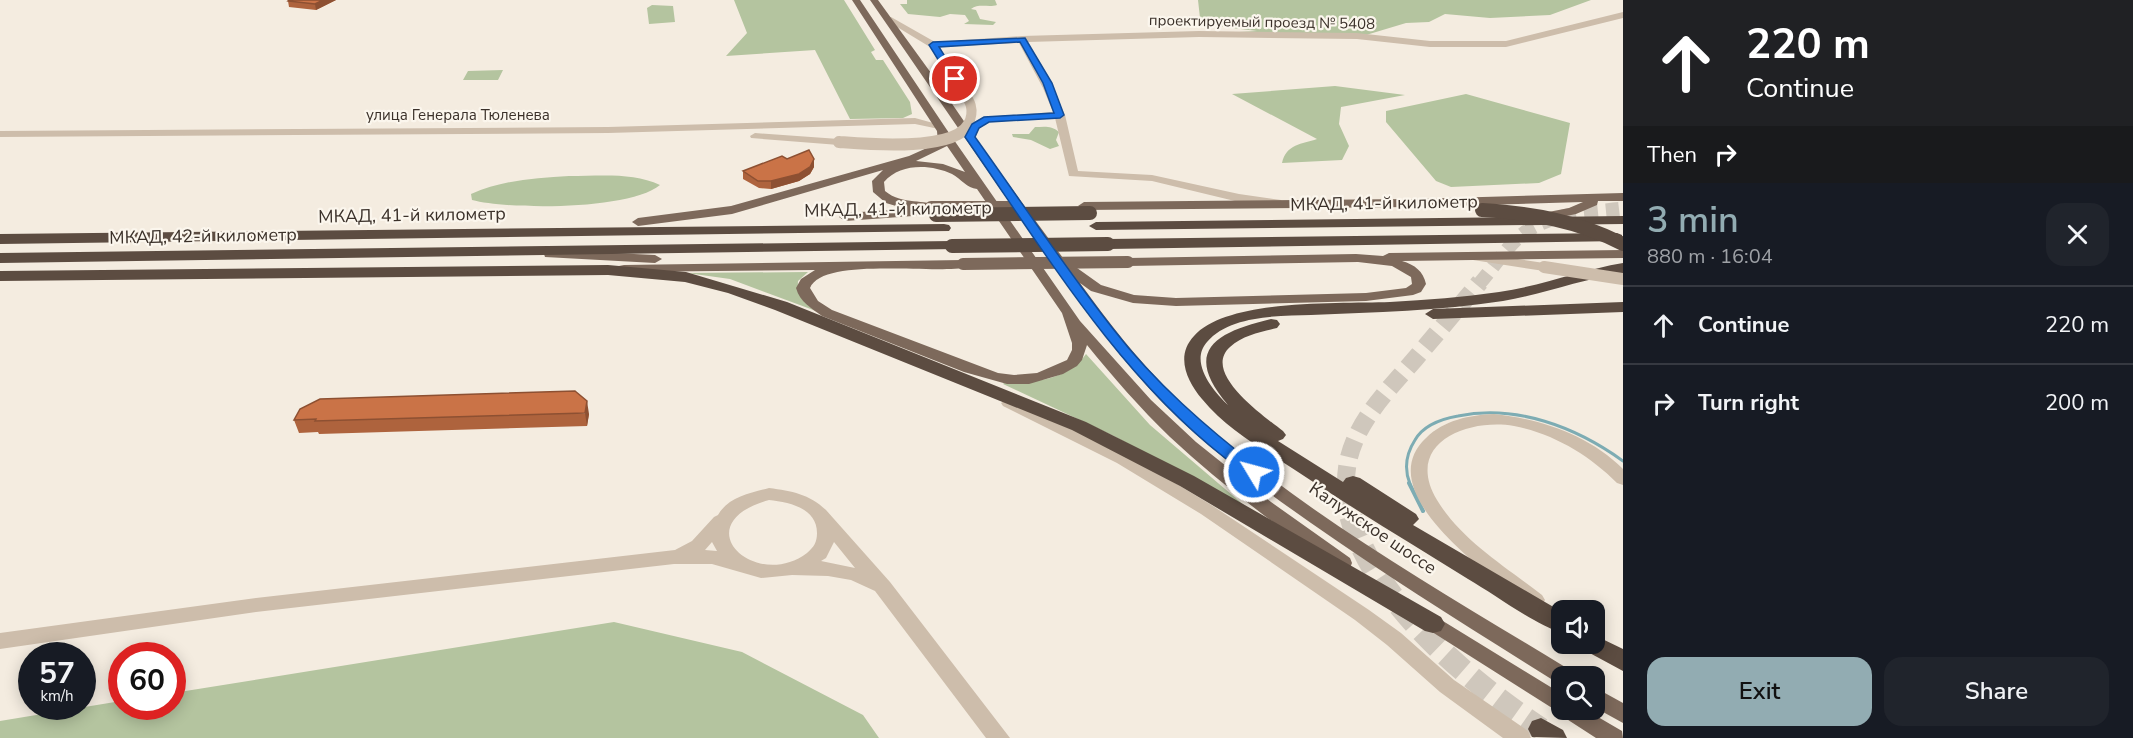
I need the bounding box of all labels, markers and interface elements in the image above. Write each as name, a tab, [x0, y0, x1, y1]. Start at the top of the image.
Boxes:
street label: проектируемый проезд № 5408	[1149, 10, 1375, 34]
text: 220 m	[1746, 16, 1870, 73]
icon: ahead	[1647, 24, 1725, 102]
pin	[929, 53, 980, 104]
icon: arrive	[938, 62, 971, 95]
text: Continue	[1746, 70, 1854, 107]
street label: улица Генерала Тюленева	[366, 105, 550, 125]
icon: right	[1709, 138, 1742, 171]
text: Then	[1647, 140, 1697, 170]
street label: МКАД, 41-й километр	[1290, 189, 1478, 217]
street label: МКАД, 41-й километр	[804, 195, 992, 223]
text: 3 min	[1647, 196, 1739, 245]
street label: МКАД, 41-й километр	[318, 201, 506, 229]
button: close	[2046, 203, 2109, 266]
street label: МКАД, 42-й километр	[109, 222, 297, 250]
text: 880 m · 16:04	[1647, 243, 1773, 270]
icon: ahead	[1647, 309, 1680, 342]
text: Continue	[1698, 310, 1789, 340]
text: 220 m	[2045, 310, 2109, 340]
icon: right	[1647, 387, 1680, 420]
text: Turn right	[1698, 388, 1799, 418]
text: 200 m	[2045, 388, 2109, 418]
position arrow	[1222, 440, 1286, 504]
street label: Калужское шоссе	[1305, 476, 1441, 580]
map controls	[1551, 600, 1605, 720]
button: sound	[1551, 600, 1605, 654]
speed limit sign: 60	[108, 642, 186, 720]
text: 57	[39, 653, 75, 694]
button: Exit	[1647, 657, 1872, 726]
button: Share	[1884, 657, 2109, 726]
button: search	[1551, 666, 1605, 720]
text: km/h	[40, 686, 74, 706]

